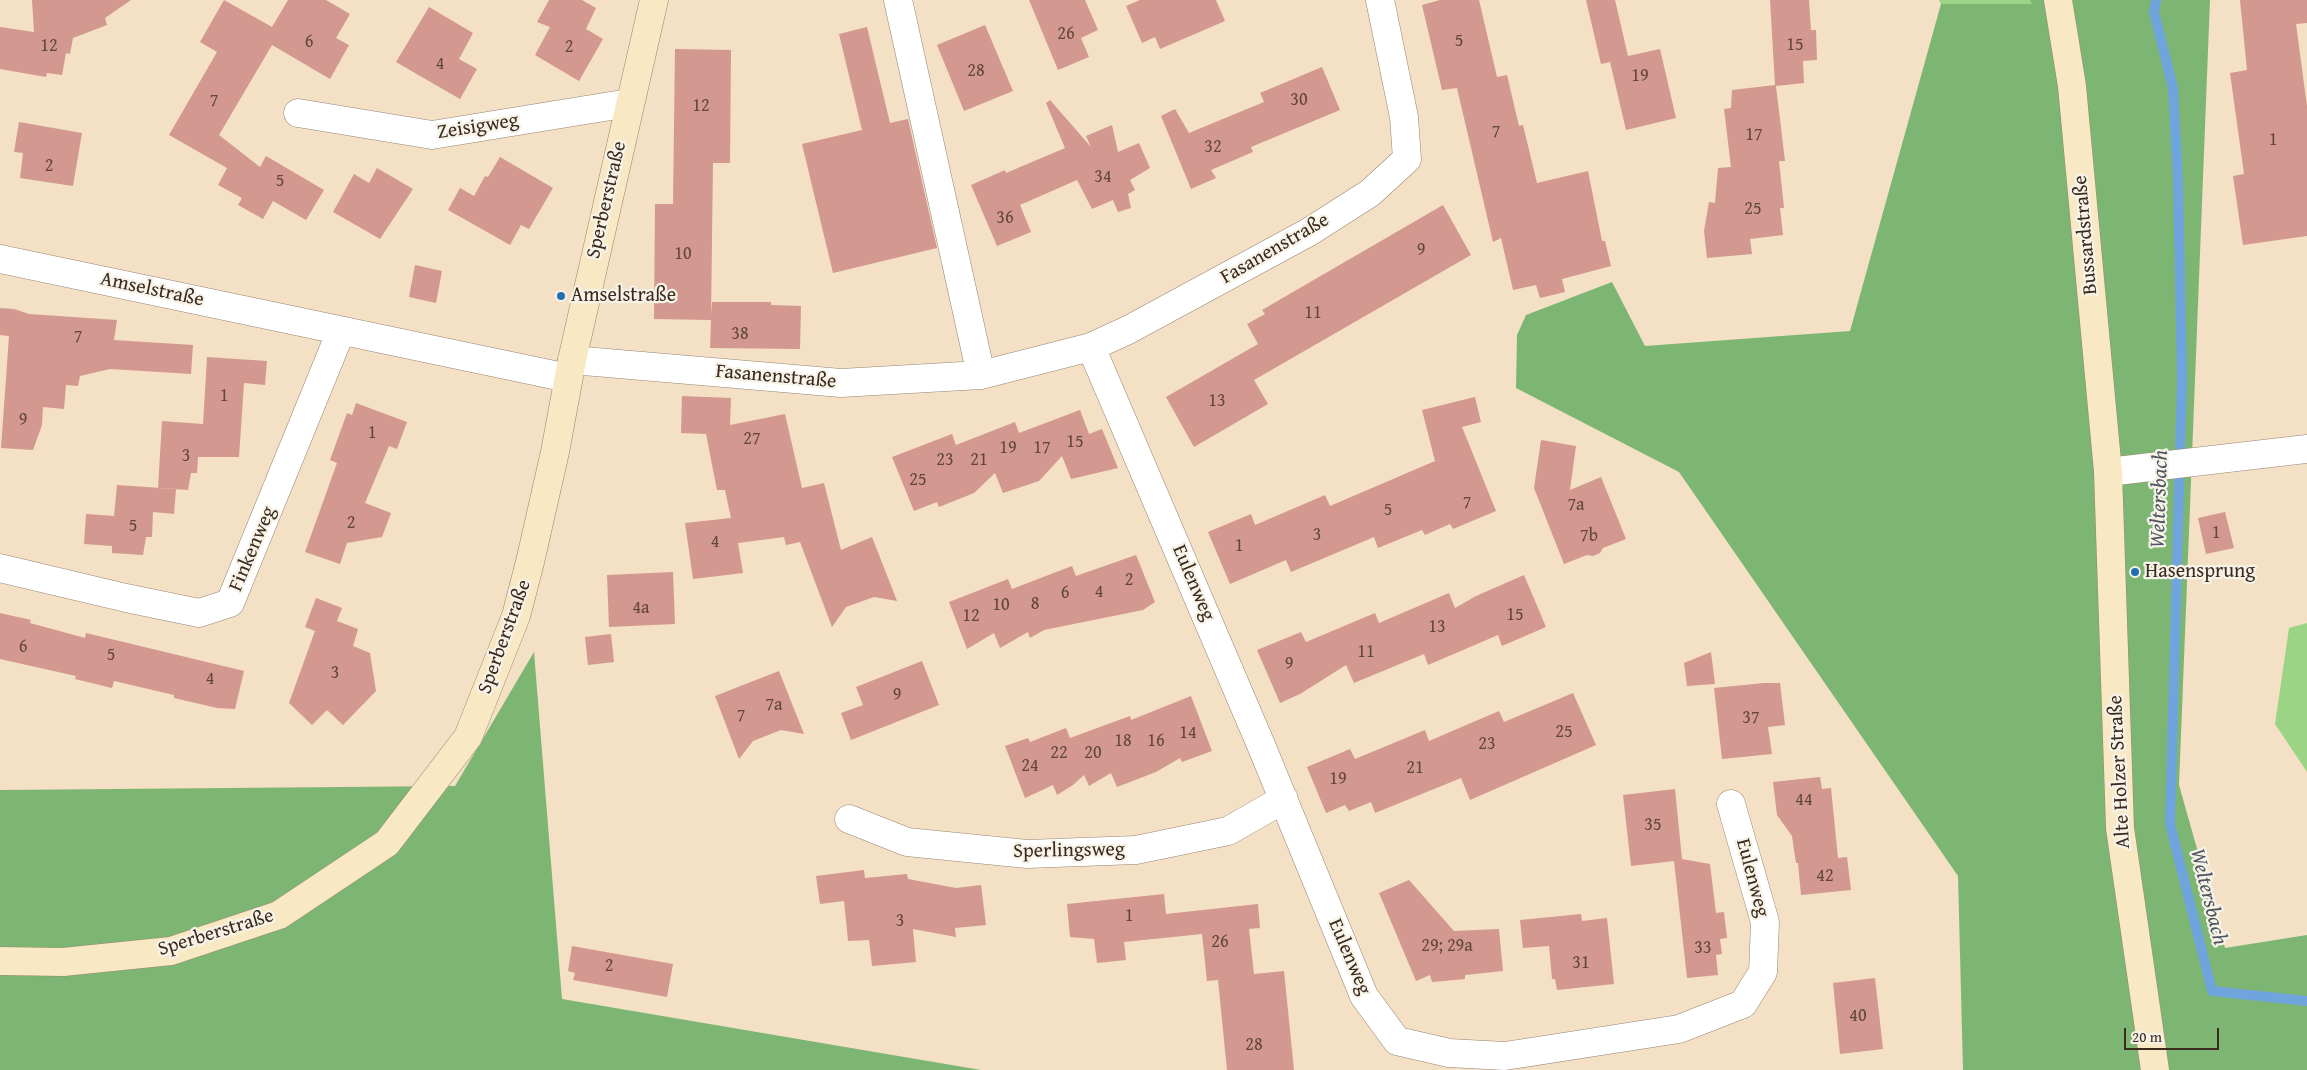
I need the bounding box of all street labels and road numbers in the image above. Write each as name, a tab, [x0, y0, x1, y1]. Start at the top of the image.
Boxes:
street label: Zeisigweg	[436, 109, 520, 145]
street label: Sperberstraße	[582, 139, 632, 261]
street label: Bussardstraße	[2069, 174, 2103, 296]
street label: Fasanenstraße	[1216, 208, 1334, 290]
street label: Amselstraße	[98, 267, 206, 313]
street label: Fasanenstraße	[715, 360, 837, 394]
street label: Finkenweg	[224, 503, 282, 595]
street label: Eulenweg	[1166, 541, 1220, 625]
street label: Sperberstraße	[473, 577, 537, 697]
street label: Alte Holzer Straße	[2104, 695, 2136, 849]
street label: Eulenweg	[1730, 836, 1774, 920]
street label: Sperlingsweg	[1013, 838, 1125, 864]
street label: Sperberstraße	[155, 904, 277, 962]
street label: Eulenweg	[1322, 915, 1376, 999]

